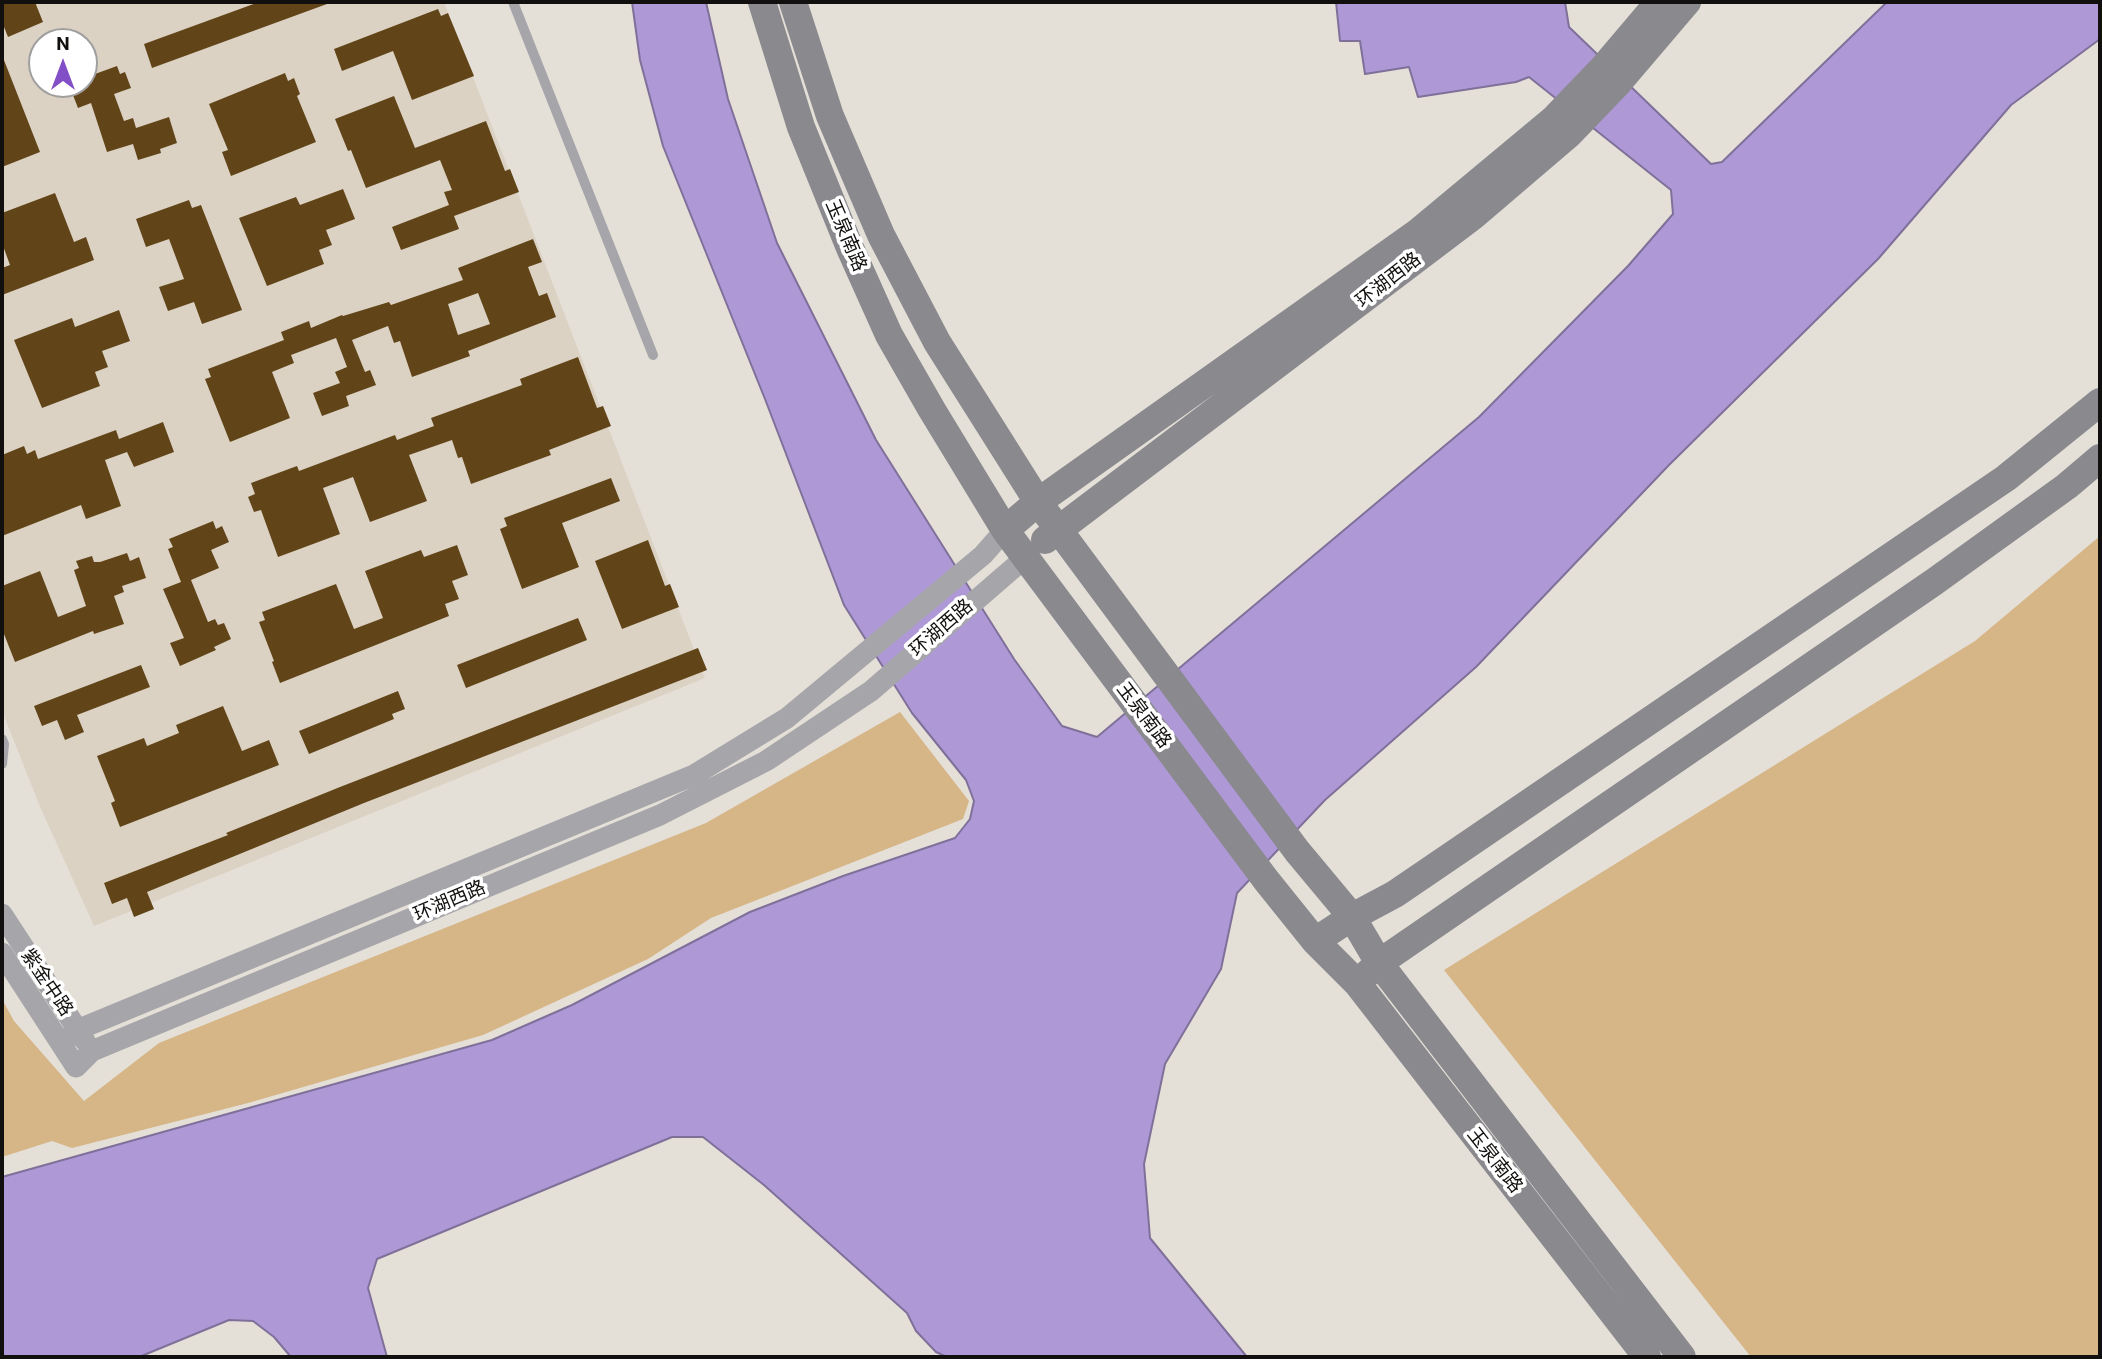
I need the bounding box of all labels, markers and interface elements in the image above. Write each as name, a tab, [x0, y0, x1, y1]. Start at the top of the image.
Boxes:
north arrow	[28, 28, 98, 98]
text: N	[56, 32, 70, 55]
street label: 玉泉南路	[820, 197, 870, 275]
street label: 环湖西路	[1352, 249, 1426, 313]
street label: 环湖西路	[906, 595, 978, 663]
street label: 玉泉南路	[1111, 679, 1175, 753]
street label: 环湖西路	[411, 877, 489, 927]
street label: 紫金中路	[15, 945, 77, 1021]
street label: 玉泉南路	[1462, 1124, 1526, 1198]

